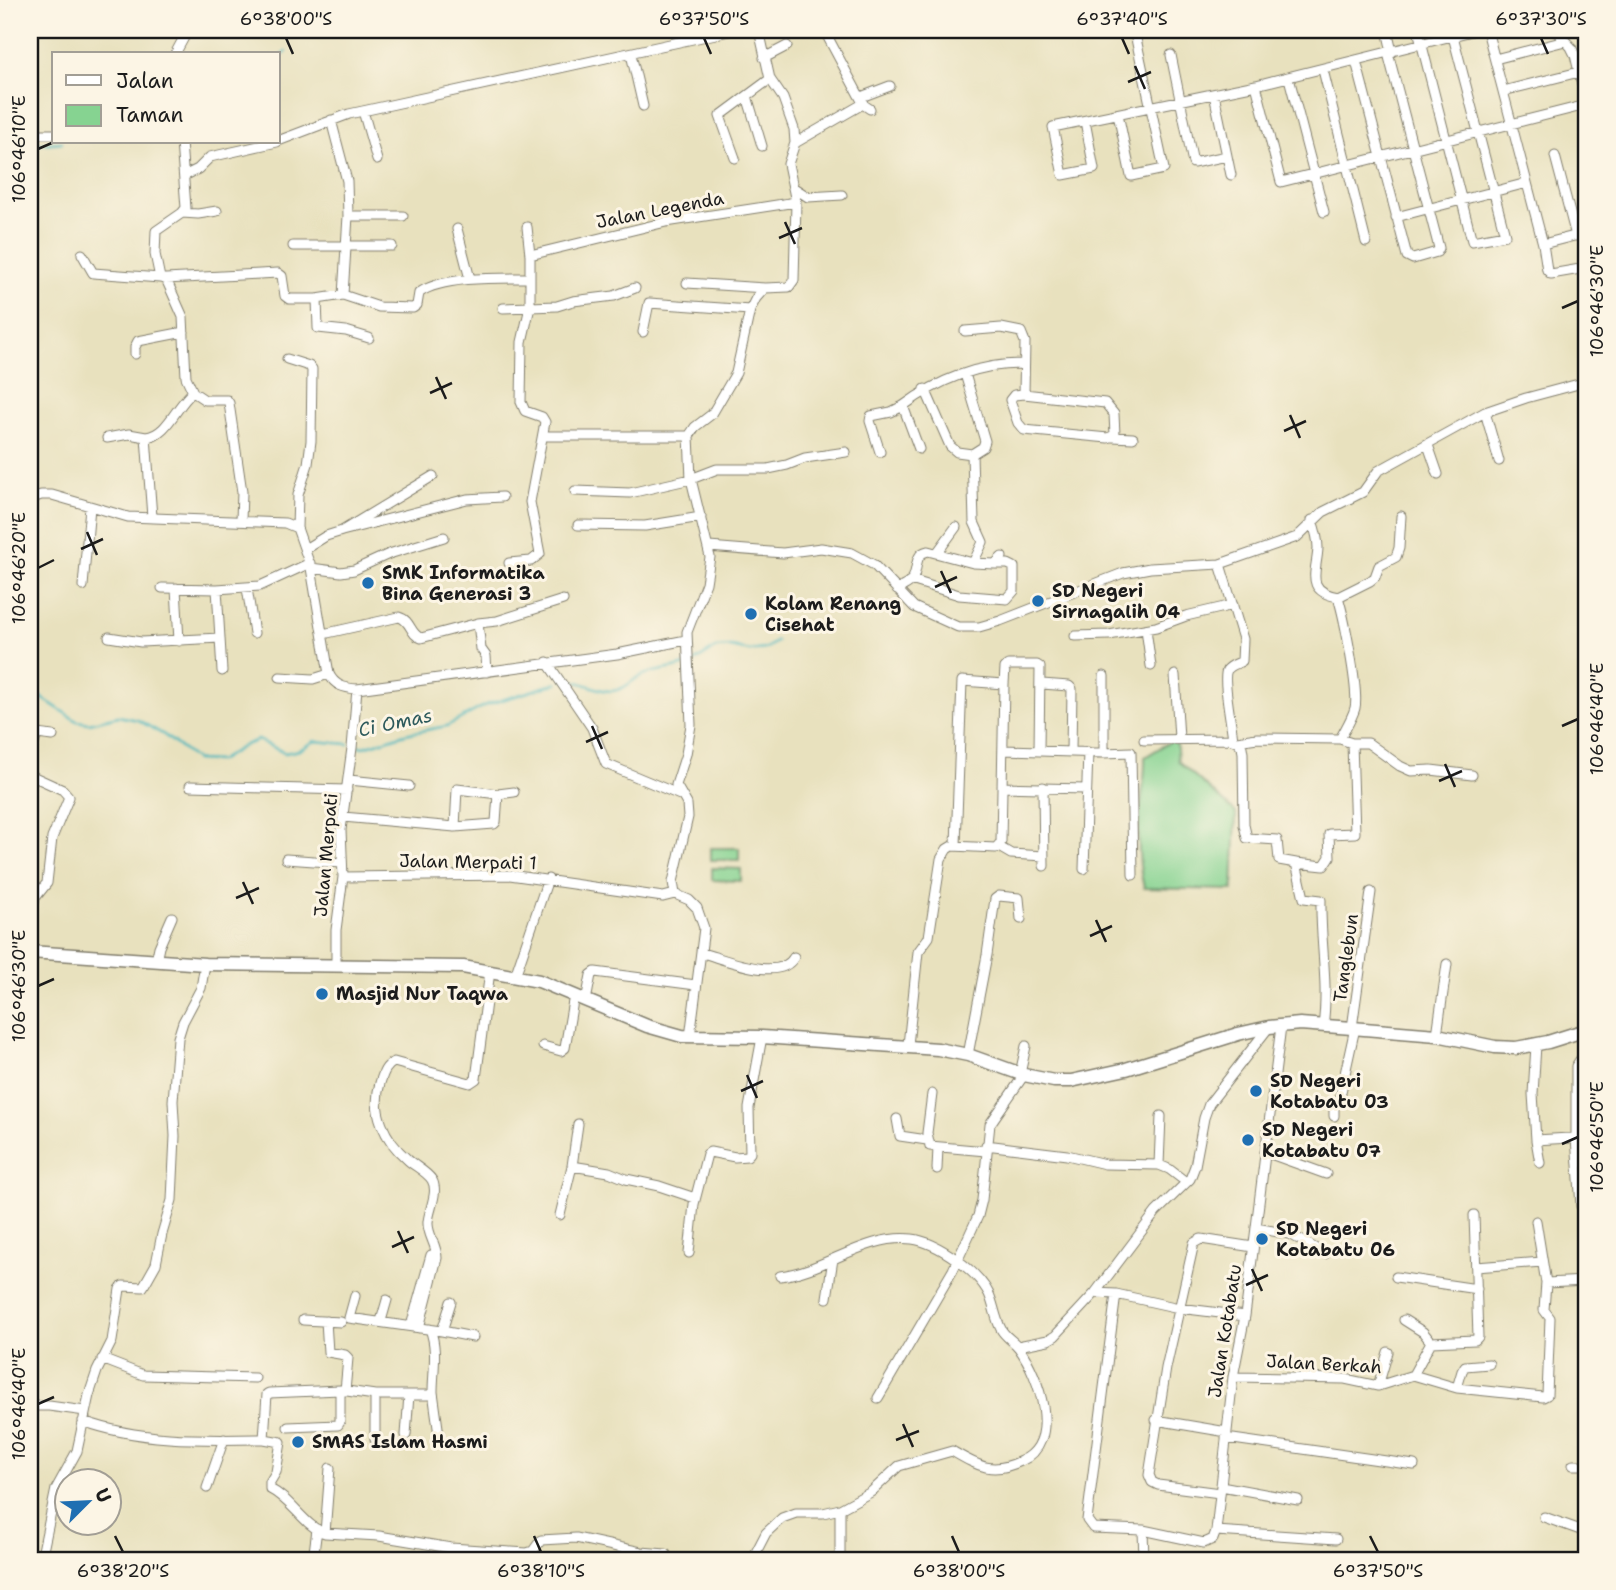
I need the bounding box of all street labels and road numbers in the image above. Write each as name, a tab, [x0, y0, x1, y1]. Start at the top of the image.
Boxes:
street label: Jalan Legenda	[594, 186, 726, 234]
street label: Jalan Merpati	[309, 792, 343, 918]
street label: Jalan Merpati 1	[399, 849, 537, 875]
street label: Tanglebun	[1328, 912, 1364, 1004]
street label: Jalan Kotabatu	[1203, 1262, 1247, 1400]
street label: Jalan Berkah	[1266, 1349, 1382, 1379]

